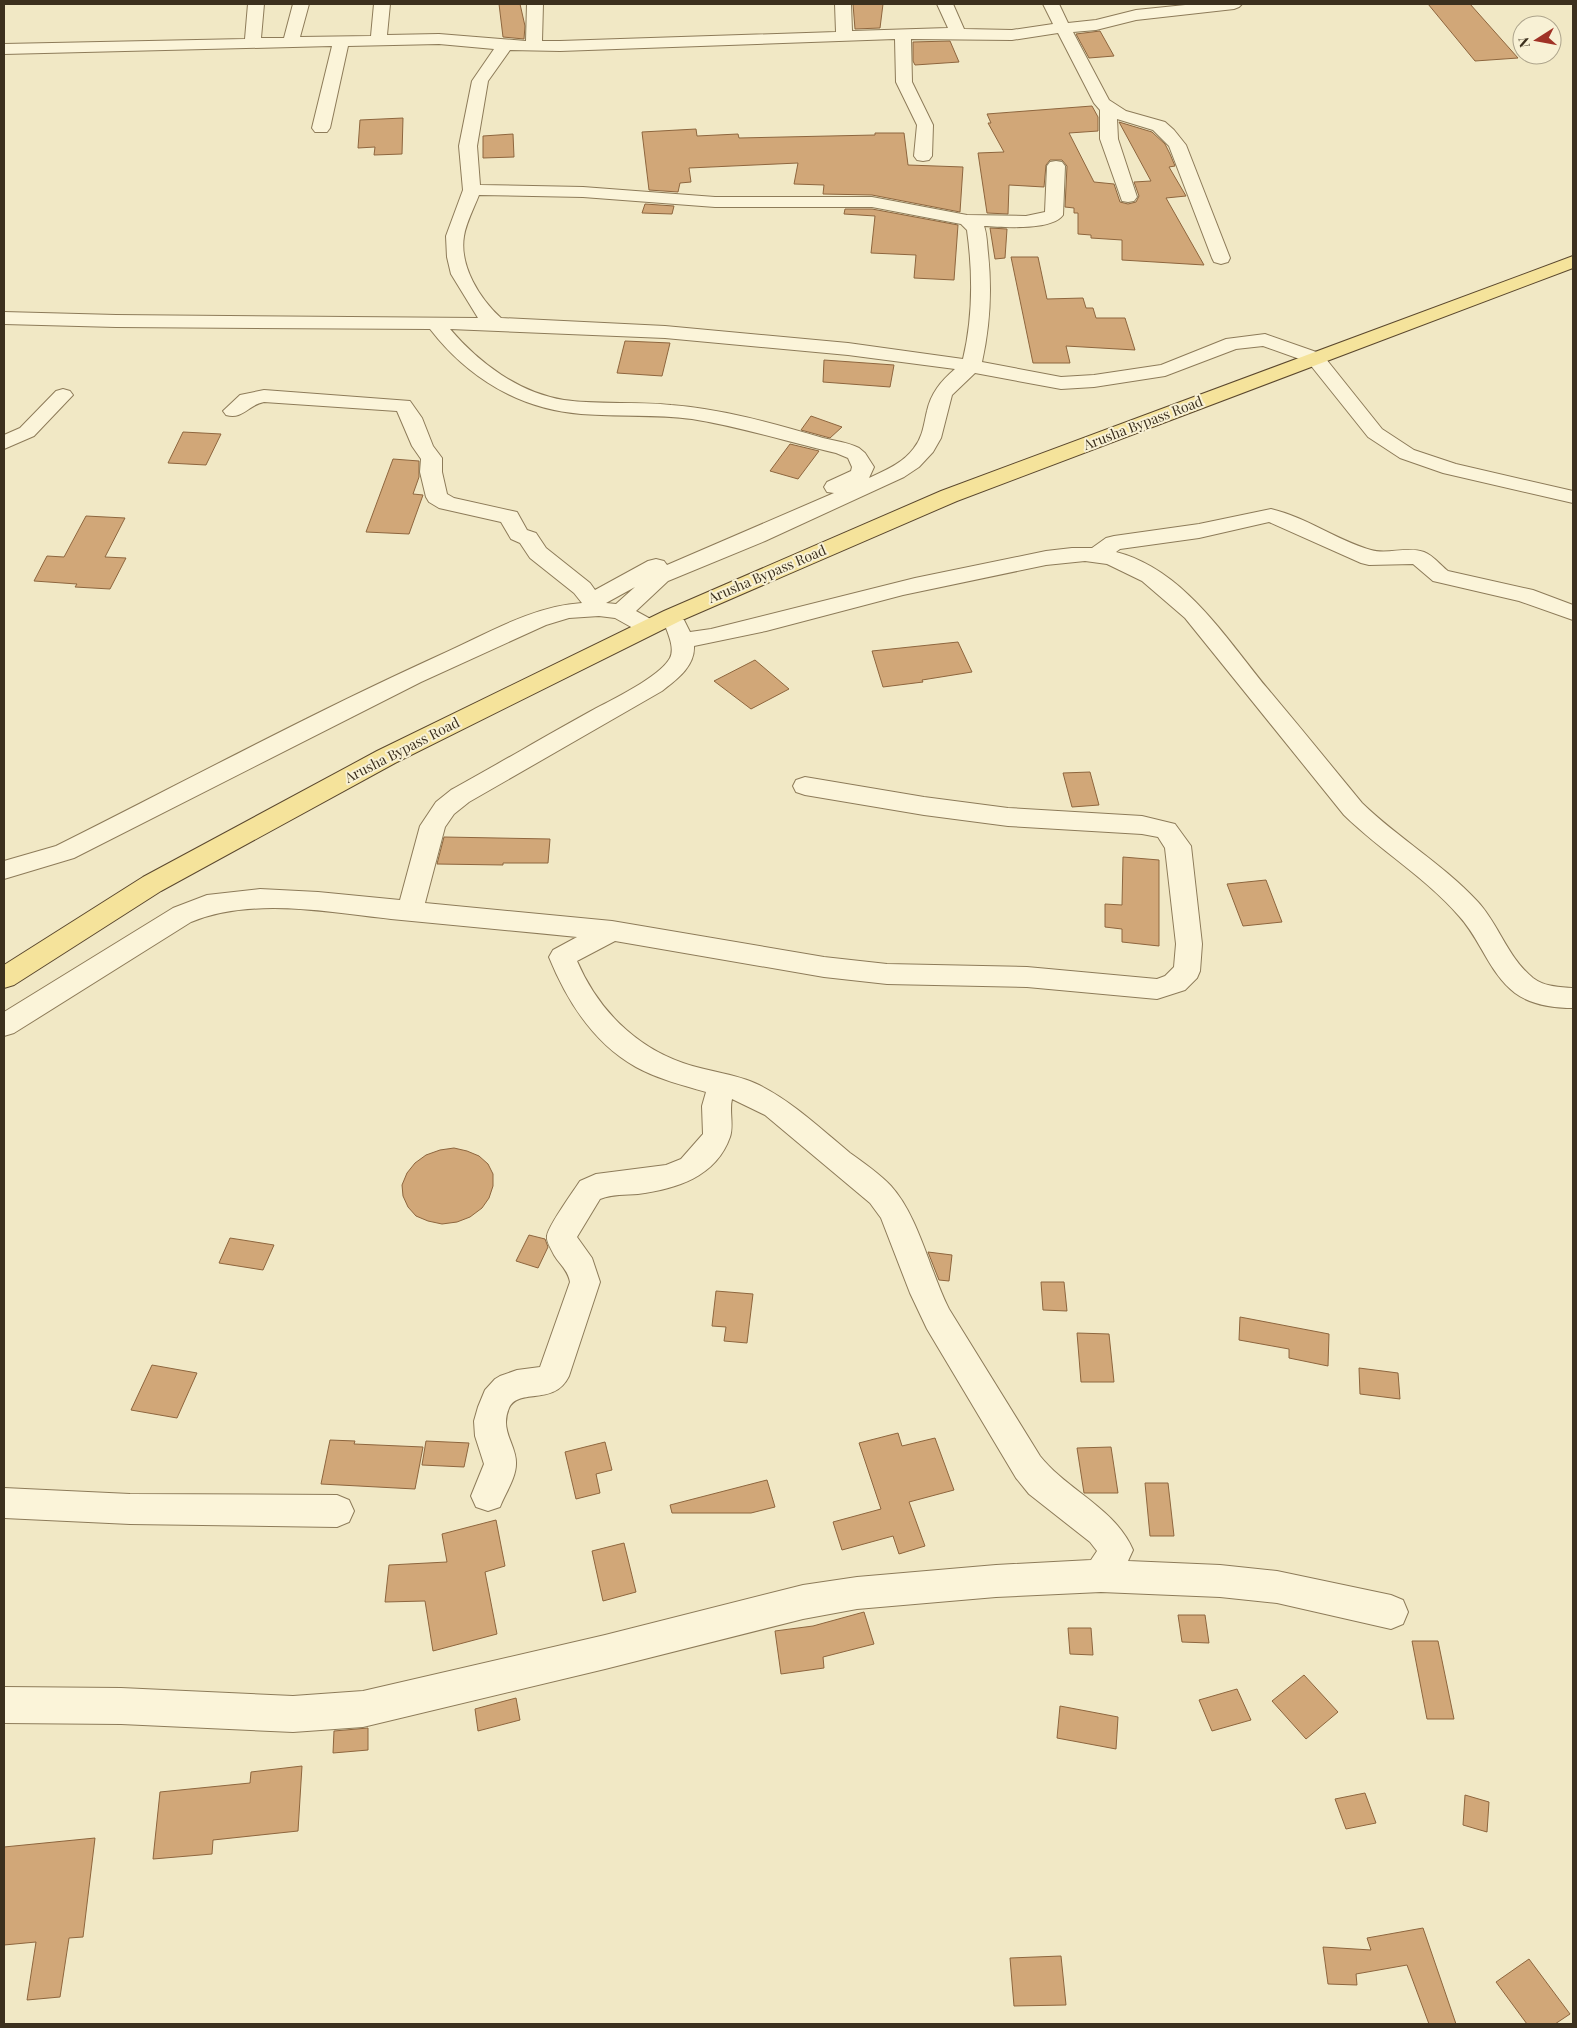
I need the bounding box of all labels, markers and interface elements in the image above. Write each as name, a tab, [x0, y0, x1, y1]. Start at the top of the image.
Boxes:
north arrow	[1512, 15, 1562, 65]
text: N	[1513, 36, 1534, 49]
street label: Arusha Bypass Road	[1079, 391, 1205, 454]
street label: Arusha Bypass Road	[704, 540, 829, 607]
street label: Arusha Bypass Road	[340, 712, 462, 787]

